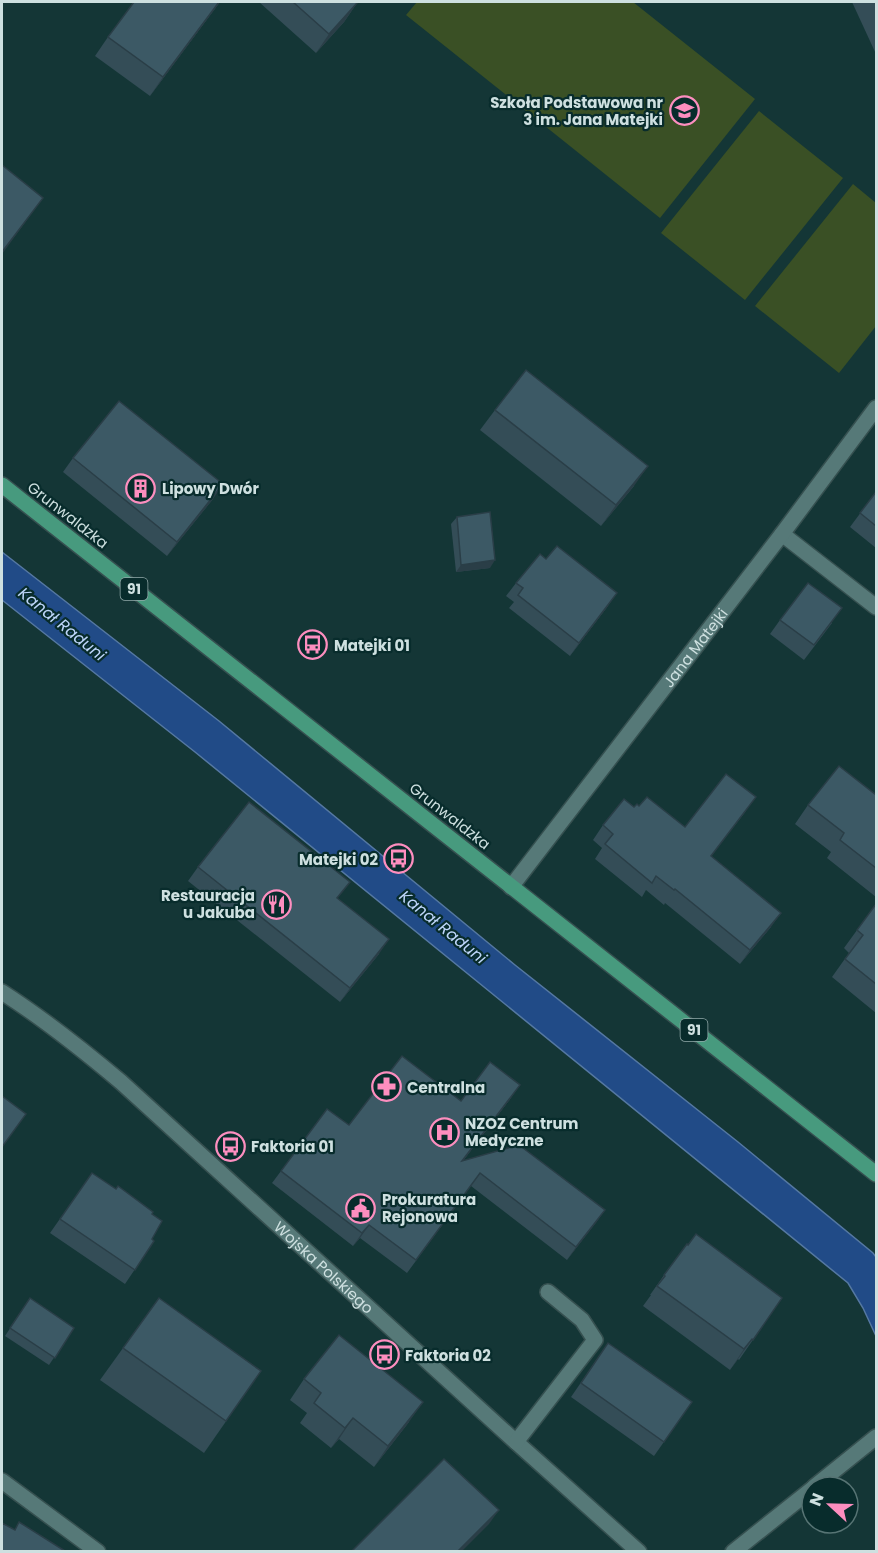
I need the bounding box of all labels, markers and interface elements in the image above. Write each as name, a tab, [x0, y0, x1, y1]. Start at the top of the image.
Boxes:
place label: Szkoła Podstawowa nr 3 im. Jana Matejki	[490, 92, 664, 130]
school or university icon: Szkoła Podstawowa nr 3 im. Jana Matejki	[668, 95, 700, 127]
building icon: Lipowy Dwór	[125, 472, 157, 504]
street label: Grunwaldzka	[23, 477, 113, 553]
place label: Lipowy Dwór	[162, 478, 259, 499]
road number: 91	[120, 578, 148, 600]
water label: Kanał Raduni	[14, 582, 111, 667]
street label: Jana Matejki	[658, 603, 732, 691]
bus stop icon: Matejki 01	[297, 629, 329, 661]
place label: Matejki 01	[334, 635, 410, 656]
street label: Grunwaldzka	[405, 778, 495, 854]
bus stop icon: Matejki 02	[383, 843, 415, 875]
place label: Matejki 02	[299, 849, 378, 870]
place label: Restauracja u Jakuba	[161, 885, 255, 923]
water label: Kanał Raduni	[395, 885, 492, 970]
restaurant icon: Restauracja u Jakuba	[260, 888, 292, 920]
road number: 91	[680, 1019, 708, 1041]
pharmacy icon: Centralna	[370, 1071, 402, 1103]
place label: Centralna	[407, 1077, 485, 1098]
place label: NZOZ Centrum Medyczne	[465, 1113, 579, 1151]
hospital icon: NZOZ Centrum Medyczne	[428, 1116, 460, 1148]
bus stop icon: Faktoria 01	[214, 1130, 246, 1162]
place label: Faktoria 01	[251, 1136, 334, 1157]
place label: Prokuratura Rejonowa	[382, 1189, 476, 1227]
public building icon: Prokuratura Rejonowa	[345, 1192, 377, 1224]
street label: Wojska Polskiego	[270, 1216, 378, 1318]
bus stop icon: Faktoria 02	[368, 1339, 400, 1371]
place label: Faktoria 02	[405, 1345, 491, 1366]
north arrow	[800, 1475, 860, 1535]
text: N	[804, 1490, 829, 1509]

